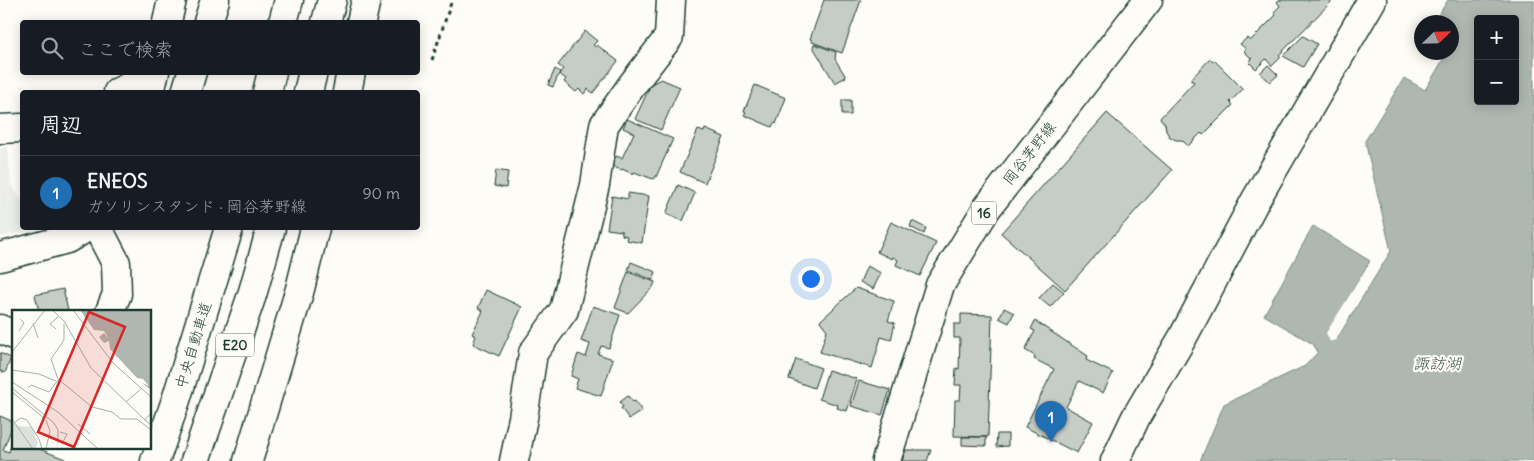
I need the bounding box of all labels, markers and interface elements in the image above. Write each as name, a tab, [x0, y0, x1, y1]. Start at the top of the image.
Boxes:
north arrow	[1414, 15, 1459, 60]
map controls	[1474, 15, 1519, 105]
button: +	[1474, 15, 1519, 60]
search box	[20, 20, 420, 75]
icon: search	[38, 34, 66, 62]
text: ここで検索	[78, 37, 173, 61]
button: −	[1474, 60, 1519, 105]
text: 周辺	[40, 111, 82, 138]
street label: 岡谷茅野線	[998, 118, 1060, 188]
text: ENEOS	[87, 169, 147, 193]
text: 1	[53, 183, 59, 203]
text: 90 m	[362, 183, 400, 203]
text: ガソリンスタンド · 岡谷茅野線	[87, 196, 307, 216]
road number: 16	[972, 202, 996, 224]
your location	[798, 266, 824, 292]
street label: 中央自動車道	[171, 299, 215, 391]
inset map	[12, 310, 151, 448]
road number: E20	[216, 334, 254, 356]
water label: 諏訪湖	[1413, 353, 1463, 373]
pin: 1	[1035, 401, 1067, 442]

